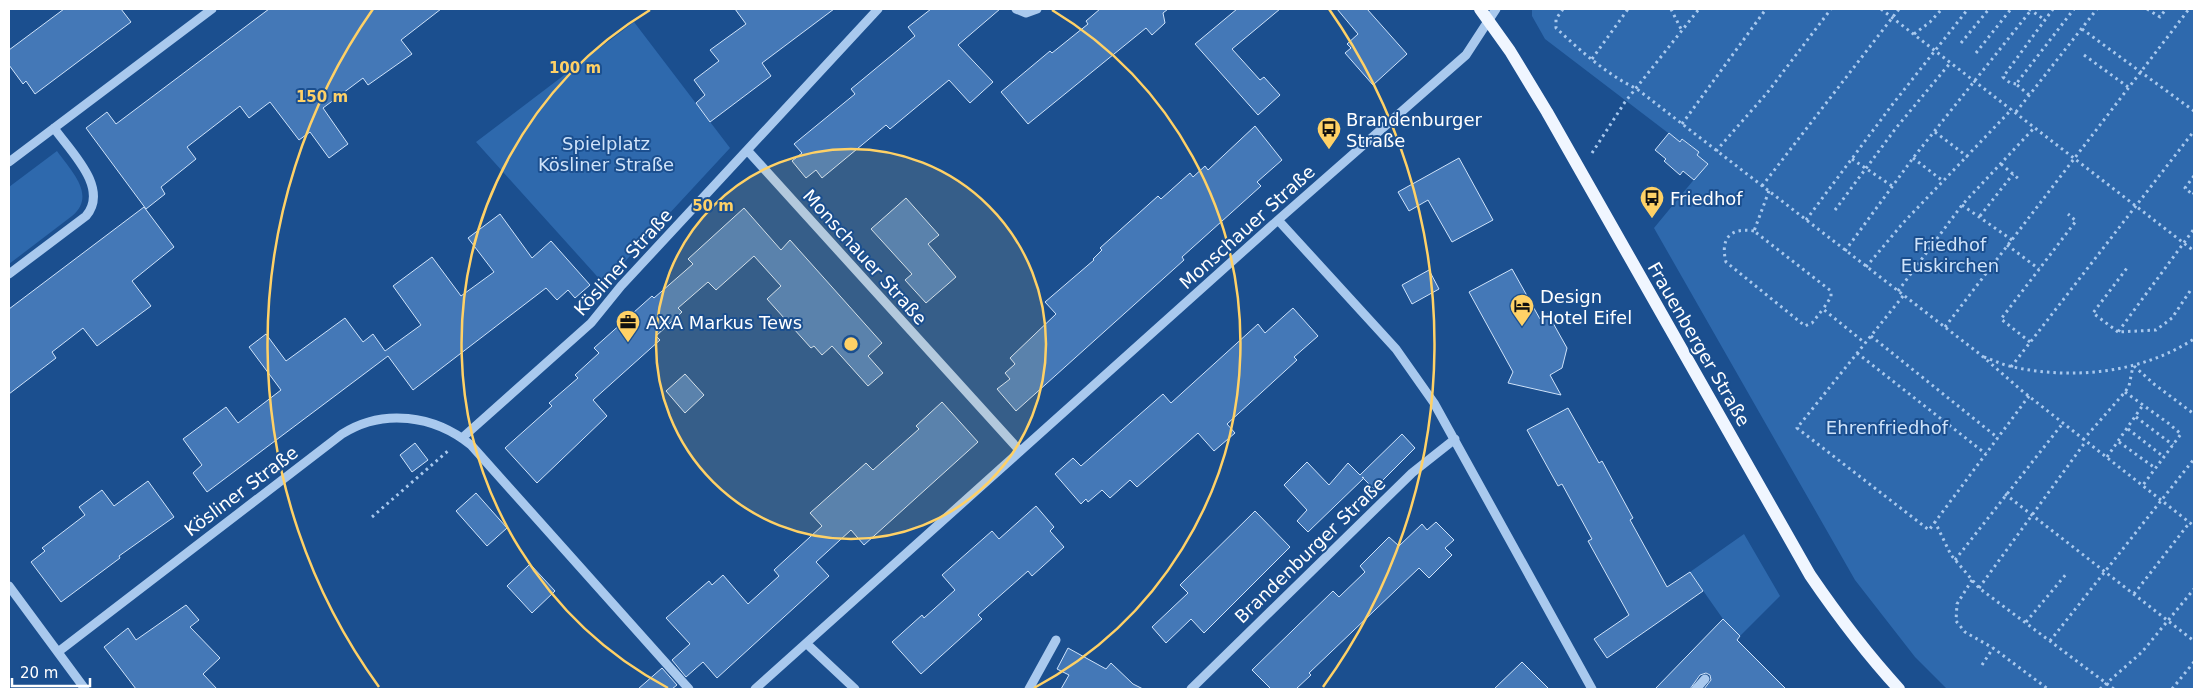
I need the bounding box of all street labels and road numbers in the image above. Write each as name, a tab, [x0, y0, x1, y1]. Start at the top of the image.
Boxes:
street label: Monschauer Straße	[1175, 161, 1319, 293]
street label: Monschauer Straße	[799, 185, 931, 329]
street label: Kösliner Straße	[570, 204, 676, 320]
street label: Frauenberger Straße	[1643, 258, 1755, 430]
street label: Kösliner Straße	[180, 442, 302, 540]
street label: Brandenburger Straße	[1230, 473, 1390, 627]

